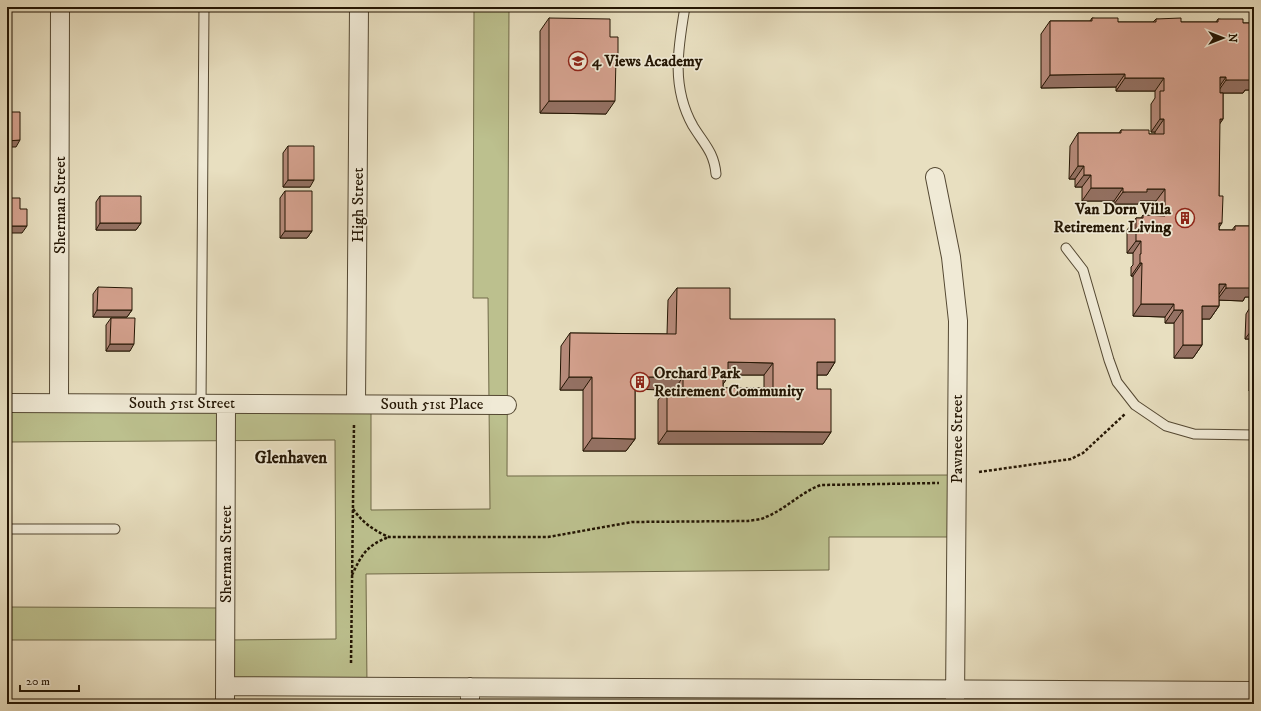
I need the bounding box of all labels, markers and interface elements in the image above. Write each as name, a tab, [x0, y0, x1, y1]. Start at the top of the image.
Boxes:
north arrow	[1203, 18, 1243, 58]
text: N	[1225, 33, 1239, 43]
school or university icon: 4 Views Academy	[567, 50, 589, 72]
place label: 4 Views Academy	[591, 51, 703, 71]
street label: Sherman Street	[50, 156, 70, 254]
street label: High Street	[348, 167, 368, 243]
place label: Van Dorn Villa Retirement Living	[1054, 199, 1172, 237]
building icon: Van Dorn Villa Retirement Living	[1174, 207, 1196, 229]
place label: Orchard Park Retirement Community	[654, 363, 804, 401]
building icon: Orchard Park Retirement Community	[629, 371, 651, 393]
street label: South 51st Street	[129, 393, 235, 413]
street label: South 51st Place	[381, 394, 484, 414]
street label: Pawnee Street	[947, 394, 967, 484]
district label: Glenhaven	[255, 447, 327, 469]
street label: Sherman Street	[216, 505, 236, 603]
scale bar	[20, 667, 79, 693]
text: 20 m	[26, 674, 50, 689]

